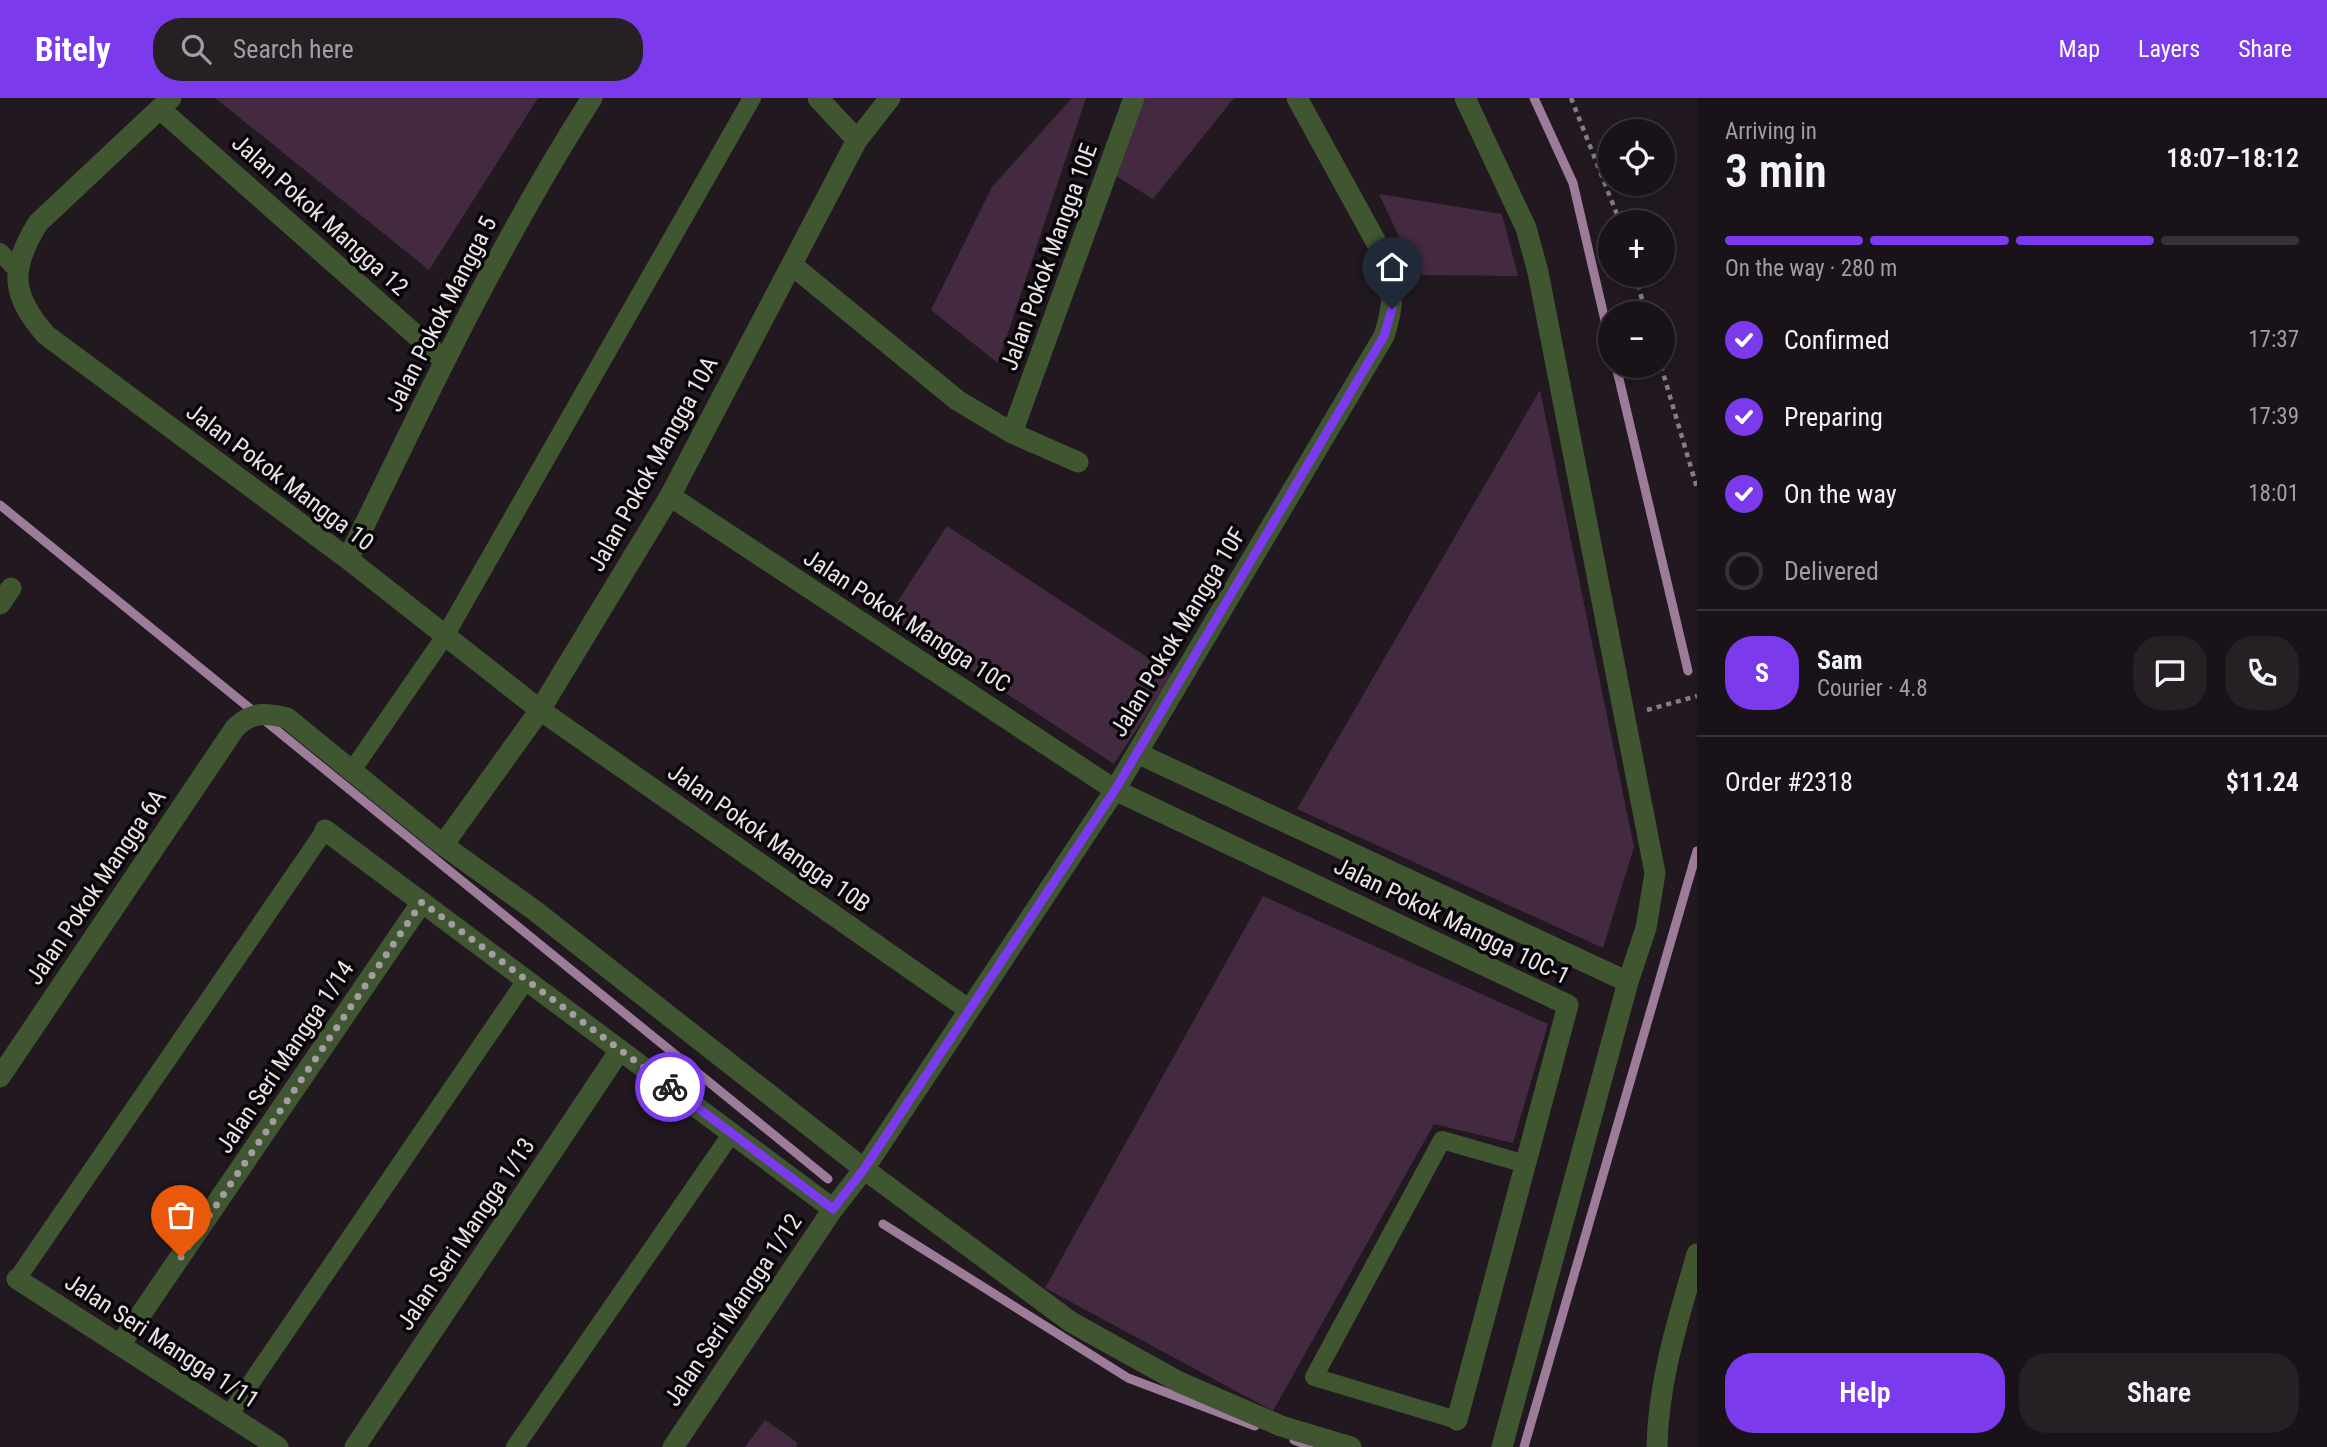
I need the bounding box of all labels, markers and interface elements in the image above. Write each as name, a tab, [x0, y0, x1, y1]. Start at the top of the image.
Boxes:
search box	[153, 18, 643, 81]
text: Bitely	[35, 30, 111, 69]
icon: search	[177, 30, 215, 68]
text: Search here	[233, 34, 354, 64]
text: Map	[2059, 35, 2100, 63]
text: Layers	[2138, 35, 2200, 63]
text: Share	[2238, 35, 2292, 63]
text: Arriving in	[1725, 118, 1817, 145]
map controls	[1598, 119, 1675, 378]
button: locate	[1598, 119, 1675, 196]
street label: Jalan Pokok Mangga 12	[226, 129, 414, 301]
street label: Jalan Pokok Mangga 10E	[995, 140, 1103, 374]
text: 18:07–18:12	[2166, 143, 2299, 173]
text: 3 min	[1725, 144, 1827, 198]
button: +	[1598, 210, 1675, 287]
street label: Jalan Pokok Mangga 5	[380, 212, 502, 416]
pin	[1362, 237, 1422, 309]
icon: home	[1373, 248, 1411, 286]
text: On the way · 280 m	[1725, 255, 1897, 282]
button: −	[1598, 301, 1675, 378]
icon: check	[1725, 321, 1763, 359]
text: Confirmed	[1784, 325, 1890, 355]
text: 17:37	[2248, 326, 2299, 353]
street label: Jalan Pokok Mangga 10A	[582, 352, 724, 576]
street label: Jalan Pokok Mangga 10	[181, 397, 379, 557]
icon: check	[1725, 398, 1763, 436]
text: Preparing	[1784, 402, 1883, 432]
text: 17:39	[2248, 403, 2299, 430]
icon: check	[1725, 475, 1763, 513]
text: On the way	[1784, 479, 1897, 509]
text: 18:01	[2248, 480, 2299, 507]
street label: Jalan Pokok Mangga 10F	[1105, 522, 1251, 742]
street label: Jalan Pokok Mangga 10C	[798, 544, 1016, 698]
text: Delivered	[1784, 556, 1879, 586]
button: chat	[2133, 636, 2207, 710]
button: phone	[2225, 636, 2299, 710]
text: Sam	[1817, 645, 1863, 675]
text: S	[1755, 658, 1769, 688]
text: Courier · 4.8	[1817, 675, 1928, 702]
street label: Jalan Pokok Mangga 10B	[663, 758, 875, 918]
text: Order #2318	[1725, 767, 1853, 797]
text: $11.24	[2226, 767, 2299, 797]
street label: Jalan Pokok Mangga 6A	[20, 784, 172, 990]
street label: Jalan Pokok Mangga 10C-1	[1330, 852, 1574, 990]
street label: Jalan Seri Mangga 1/14	[210, 956, 360, 1158]
courier	[635, 1052, 705, 1122]
icon: bike	[651, 1068, 689, 1106]
street label: Jalan Seri Mangga 1/13	[391, 1133, 541, 1335]
pin	[151, 1185, 211, 1257]
icon: bag	[162, 1196, 200, 1234]
street label: Jalan Seri Mangga 1/12	[658, 1209, 808, 1411]
street label: Jalan Seri Mangga 1/11	[60, 1268, 264, 1414]
button: Help	[1725, 1353, 2005, 1433]
button: Share	[2019, 1353, 2299, 1433]

